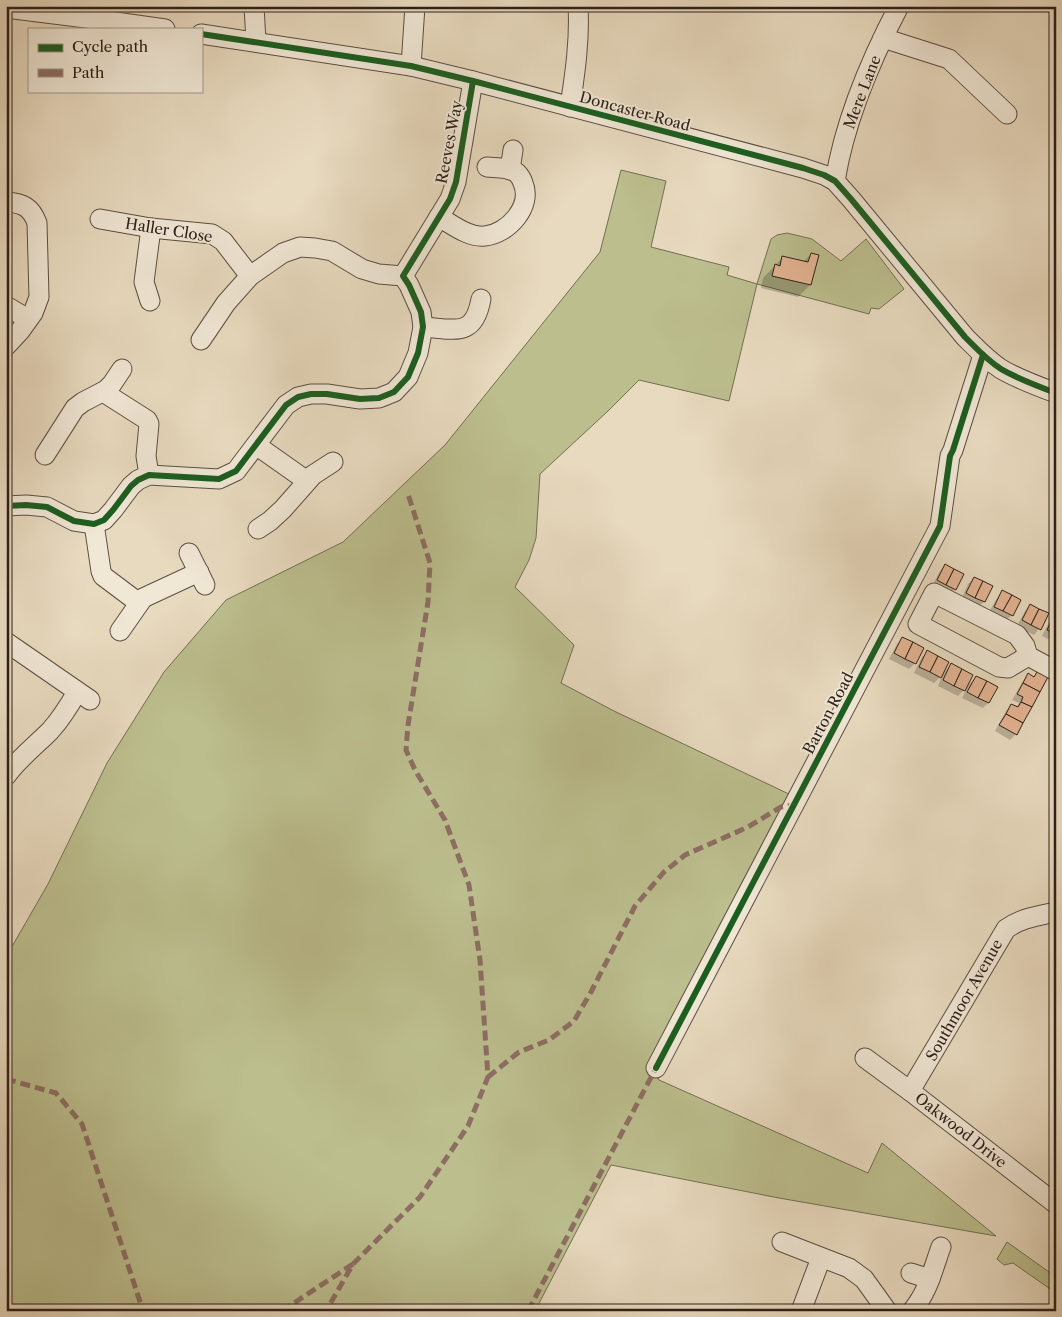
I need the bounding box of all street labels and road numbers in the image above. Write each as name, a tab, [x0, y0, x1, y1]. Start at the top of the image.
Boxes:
street label: Mere Lane	[839, 53, 885, 131]
street label: Doncaster Road	[578, 87, 692, 135]
street label: Reeves Way	[432, 98, 467, 185]
street label: Haller Close	[124, 214, 214, 246]
street label: Barton Road	[799, 669, 857, 757]
street label: Southmoor Avenue	[921, 936, 1007, 1064]
street label: Oakwood Drive	[911, 1088, 1011, 1172]

